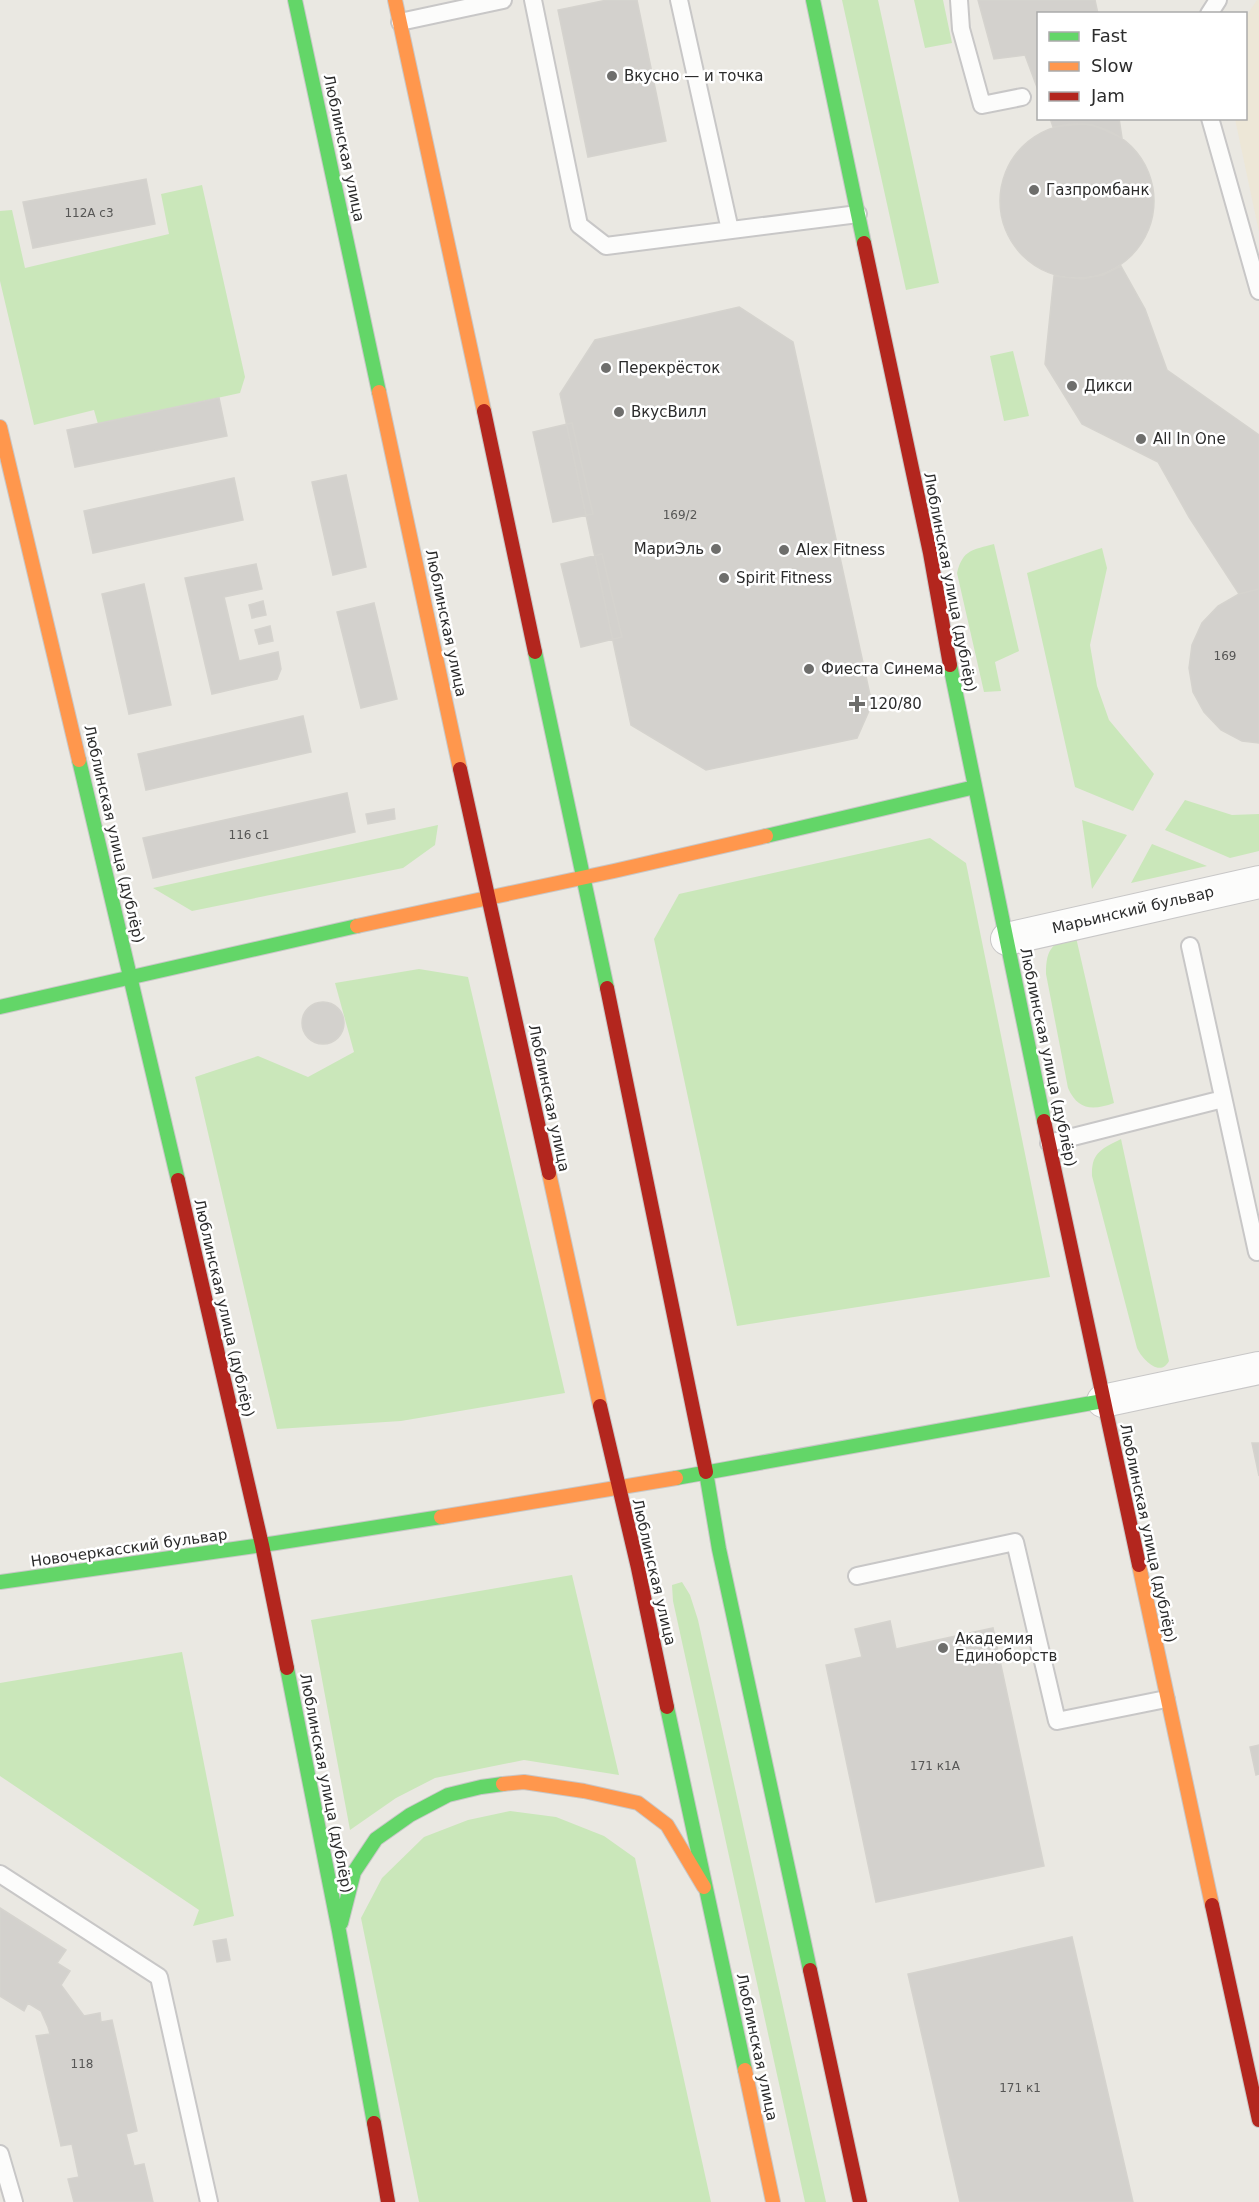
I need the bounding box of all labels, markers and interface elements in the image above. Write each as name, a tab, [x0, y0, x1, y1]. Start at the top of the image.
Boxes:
legend	[1037, 12, 1247, 120]
text: Fast	[1091, 25, 1127, 46]
text: Slow	[1091, 55, 1133, 76]
place label: Вкусно — и точка	[624, 67, 764, 85]
marker: Вкусно — и точка	[605, 69, 619, 83]
street label: Люблинская улица	[320, 73, 368, 223]
text: Jam	[1090, 85, 1125, 106]
place label: Газпромбанк	[1046, 181, 1149, 199]
marker: Газпромбанк	[1027, 183, 1041, 197]
house number: 112А с3	[64, 206, 114, 220]
place label: Перекрёсток	[618, 359, 720, 377]
marker: Перекрёсток	[599, 361, 613, 375]
place label: Дикси	[1084, 377, 1133, 395]
marker: Дикси	[1065, 379, 1079, 393]
place label: ВкусВилл	[631, 403, 707, 421]
marker: ВкусВилл	[612, 405, 626, 419]
place label: All In One	[1153, 430, 1226, 448]
marker: All In One	[1134, 432, 1148, 446]
street label: Люблинская улица (дублёр)	[920, 471, 980, 693]
house number: 169/2	[663, 508, 697, 522]
place label: МариЭль	[634, 540, 704, 558]
place label: Alex Fitness	[796, 541, 885, 559]
marker: МариЭль	[709, 542, 723, 556]
marker: Alex Fitness	[777, 543, 791, 557]
street label: Люблинская улица	[422, 548, 470, 698]
place label: Spirit Fitness	[736, 569, 832, 587]
marker: Spirit Fitness	[717, 571, 731, 585]
house number: 169	[1214, 649, 1236, 663]
place label: Фиеста Синема	[821, 660, 944, 678]
marker: Фиеста Синема	[802, 662, 816, 676]
place label: 120/80	[869, 695, 922, 713]
marker: 120/80	[850, 697, 864, 711]
street label: Люблинская улица (дублёр)	[80, 723, 148, 945]
house number: 116 с1	[229, 828, 269, 842]
street label: Марьинский бульвар	[1050, 883, 1216, 937]
street label: Люблинская улица (дублёр)	[1016, 946, 1080, 1168]
street label: Люблинская улица	[525, 1023, 573, 1173]
street label: Люблинская улица (дублёр)	[190, 1197, 258, 1419]
street label: Люблинская улица (дублёр)	[1116, 1422, 1180, 1644]
street label: Люблинская улица	[628, 1497, 680, 1647]
street label: Новочеркасский бульвар	[30, 1525, 228, 1571]
place label: Академия Единоборств	[955, 1630, 1057, 1665]
marker: Академия Единоборств	[936, 1641, 950, 1655]
street label: Люблинская улица (дублёр)	[296, 1672, 356, 1894]
house number: 171 к1А	[910, 1759, 961, 1773]
street label: Люблинская улица	[733, 1972, 781, 2122]
house number: 118	[71, 2057, 93, 2071]
house number: 171 к1	[999, 2081, 1041, 2095]

